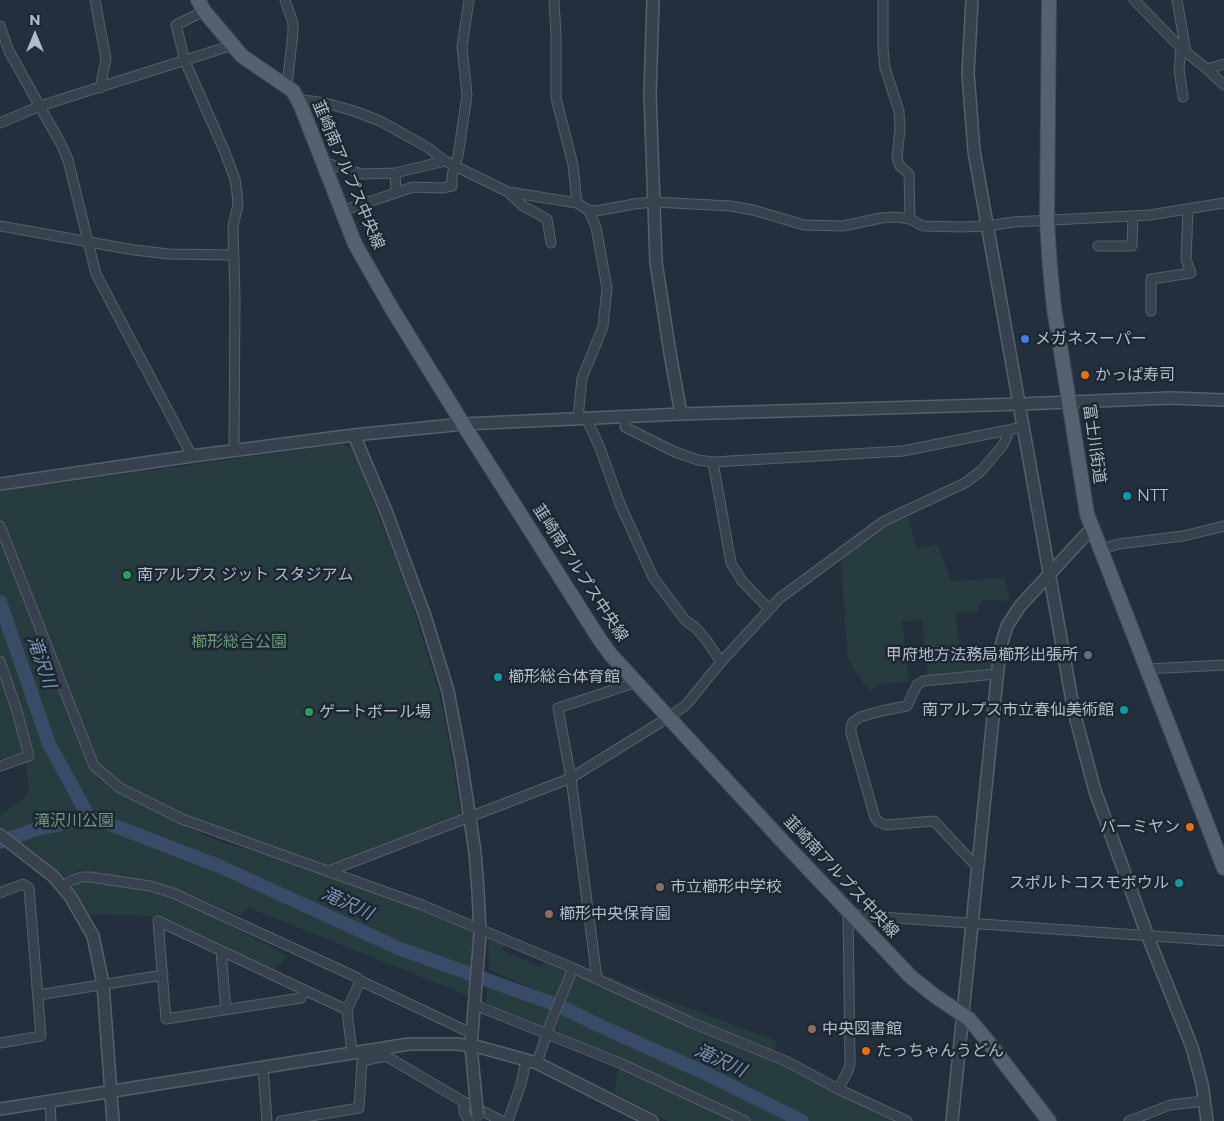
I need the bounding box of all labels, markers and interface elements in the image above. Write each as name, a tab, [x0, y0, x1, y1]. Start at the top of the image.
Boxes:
north arrow	[10, 10, 60, 60]
text: N	[29, 11, 41, 29]
street label: 韮崎南アルプス中央線	[308, 98, 388, 252]
place label: メガネスーパー	[1035, 329, 1147, 349]
marker: メガネスーパー	[1019, 333, 1031, 345]
place label: かっぱ寿司	[1095, 365, 1175, 385]
marker: かっぱ寿司	[1079, 369, 1091, 381]
street label: 富士川街道	[1079, 403, 1109, 485]
place label: NTT	[1137, 486, 1169, 506]
marker: NTT	[1121, 490, 1133, 502]
street label: 韮崎南アルプス中央線	[528, 501, 632, 645]
place label: 南アルプス ジット スタジアム	[137, 565, 353, 585]
marker: 南アルプス ジット スタジアム	[121, 569, 133, 581]
park label: 櫛形総合公園	[191, 632, 287, 652]
water label: 滝沢川	[22, 633, 60, 691]
place label: 甲府地方法務局櫛形出張所	[886, 645, 1078, 665]
marker: 甲府地方法務局櫛形出張所	[1082, 649, 1094, 661]
place label: 櫛形総合体育館	[508, 667, 620, 687]
marker: 櫛形総合体育館	[492, 671, 504, 683]
place label: 南アルプス市立春仙美術館	[922, 700, 1114, 720]
place label: ゲートボール場	[319, 702, 431, 722]
marker: 南アルプス市立春仙美術館	[1118, 704, 1130, 716]
marker: ゲートボール場	[303, 706, 315, 718]
park label: 滝沢川公園	[34, 811, 114, 831]
street label: 韮崎南アルプス中央線	[779, 812, 903, 942]
place label: バーミヤン	[1100, 817, 1180, 837]
marker: バーミヤン	[1184, 821, 1196, 833]
place label: スポルトコスモボウル	[1009, 873, 1169, 893]
place label: 市立櫛形中学校	[670, 877, 782, 897]
marker: スポルトコスモボウル	[1173, 877, 1185, 889]
marker: 市立櫛形中学校	[654, 881, 666, 893]
water label: 滝沢川	[318, 883, 376, 925]
place label: 櫛形中央保育園	[559, 904, 671, 924]
marker: 櫛形中央保育園	[543, 908, 555, 920]
place label: 中央図書館	[822, 1019, 902, 1039]
marker: 中央図書館	[806, 1023, 818, 1035]
water label: 滝沢川	[691, 1040, 749, 1082]
place label: たっちゃんうどん	[876, 1041, 1004, 1061]
marker: たっちゃんうどん	[860, 1045, 872, 1057]

